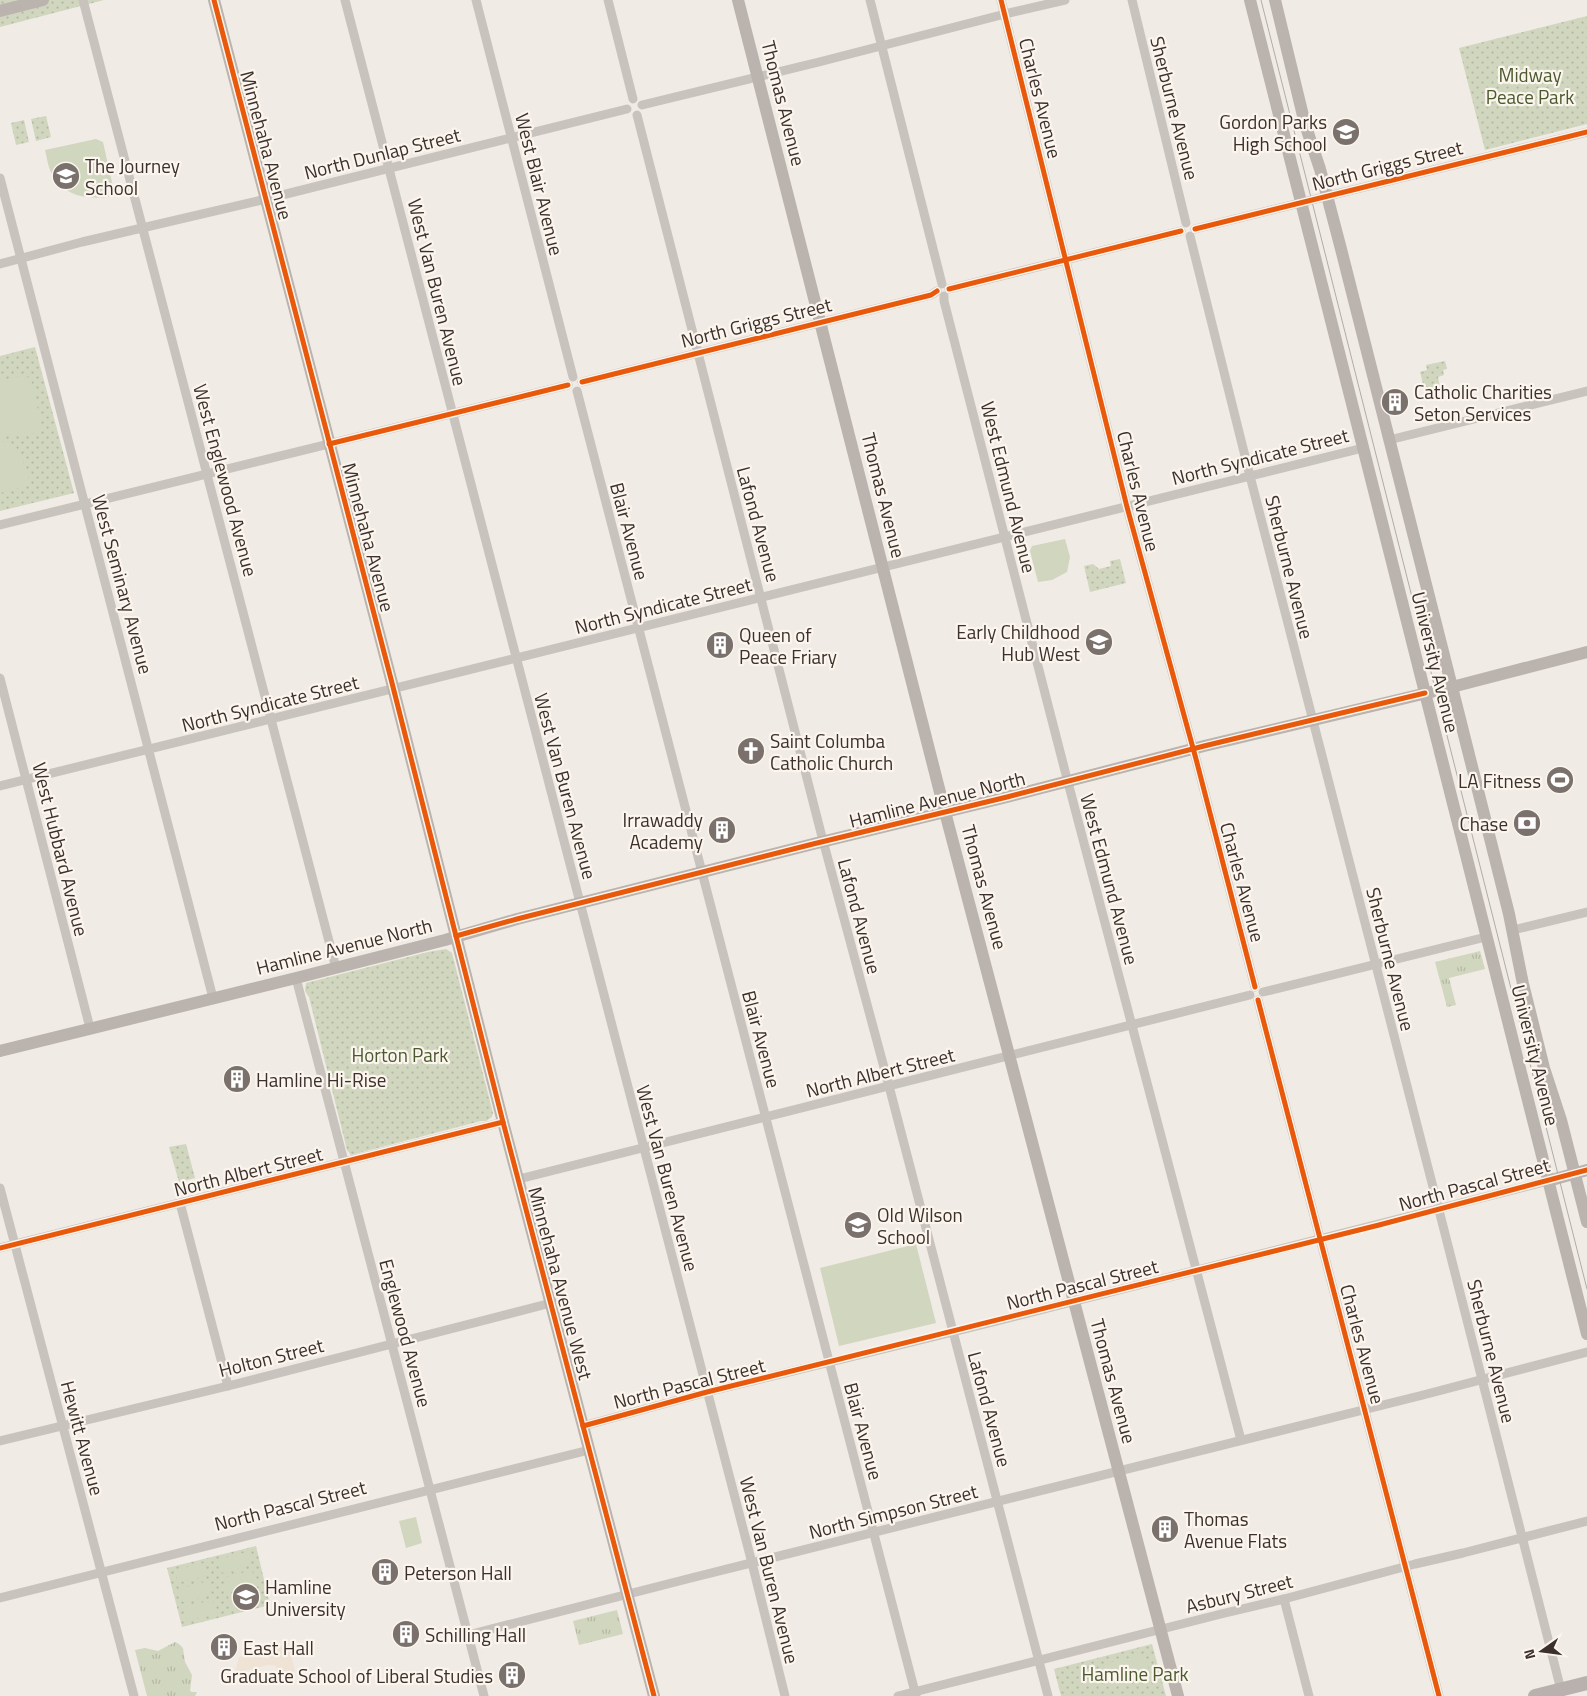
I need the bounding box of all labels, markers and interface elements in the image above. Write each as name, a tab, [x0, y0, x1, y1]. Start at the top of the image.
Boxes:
street label: Sherburne Avenue	[1143, 33, 1207, 183]
street label: Charles Avenue	[1012, 35, 1070, 161]
street label: Thomas Avenue	[754, 37, 814, 169]
park label: Midway Peace Park	[1486, 60, 1574, 111]
street label: Minnehaha Avenue	[233, 67, 301, 223]
place label: Gordon Parks High School	[1219, 107, 1327, 158]
street label: West Blair Avenue	[508, 110, 572, 258]
school or university icon: Gordon Parks High School	[1331, 117, 1361, 147]
street label: North Dunlap Street	[301, 119, 463, 186]
street label: North Griggs Street	[1309, 132, 1466, 198]
place label: The Journey School	[85, 151, 180, 202]
school or university icon: The Journey School	[51, 161, 81, 191]
street label: West Van Buren Avenue	[401, 195, 475, 389]
street label: North Griggs Street	[678, 289, 835, 355]
place label: Catholic Charities Seton Services	[1414, 377, 1552, 428]
street label: West Englewood Avenue	[186, 381, 266, 579]
building icon: Catholic Charities Seton Services	[1380, 387, 1410, 417]
street label: West Edmund Avenue	[974, 398, 1044, 576]
street label: North Syndicate Street	[1169, 420, 1352, 492]
street label: Charles Avenue	[1110, 428, 1168, 554]
street label: Thomas Avenue	[854, 429, 914, 561]
street label: Minnehaha Avenue	[335, 459, 403, 615]
street label: Lafond Avenue	[730, 463, 788, 585]
street label: Blair Avenue	[603, 479, 657, 583]
street label: West Seminary Avenue	[85, 491, 161, 677]
street label: Sherburne Avenue	[1258, 492, 1322, 642]
street label: North Syndicate Street	[572, 569, 755, 641]
street label: University Avenue	[1404, 589, 1468, 735]
place label: Early Childhood Hub West	[956, 617, 1080, 668]
place label: Queen of Peace Friary	[739, 620, 837, 671]
school or university icon: Early Childhood Hub West	[1084, 627, 1114, 657]
building icon: Queen of Peace Friary	[705, 630, 735, 660]
street label: North Syndicate Street	[179, 667, 362, 739]
street label: West Van Buren Avenue	[527, 690, 605, 882]
place label: Saint Columba Catholic Church	[770, 726, 893, 777]
church icon: Saint Columba Catholic Church	[736, 736, 766, 766]
street label: West Hubbard Avenue	[25, 759, 97, 939]
street label: Hamline Avenue North	[846, 763, 1028, 835]
sports icon: LA Fitness	[1545, 765, 1575, 795]
place label: LA Fitness	[1458, 766, 1541, 795]
street label: West Edmund Avenue	[1073, 790, 1147, 968]
place label: Irrawaddy Academy	[622, 805, 703, 856]
bank icon: Chase	[1512, 808, 1542, 838]
place label: Chase	[1460, 809, 1508, 838]
building icon: Irrawaddy Academy	[707, 815, 737, 845]
street label: Charles Avenue	[1213, 819, 1273, 945]
street label: Thomas Avenue	[954, 821, 1016, 953]
street label: Lafond Avenue	[831, 855, 889, 977]
street label: Sherburne Avenue	[1359, 884, 1423, 1034]
street label: Hamline Avenue North	[253, 910, 435, 982]
street label: University Avenue	[1504, 982, 1568, 1128]
street label: Blair Avenue	[735, 987, 789, 1091]
street label: North Albert Street	[803, 1039, 958, 1104]
park label: Horton Park	[352, 1040, 448, 1069]
building icon: Hamline Hi-Rise	[222, 1064, 252, 1094]
place label: Hamline Hi-Rise	[256, 1065, 386, 1094]
street label: West Van Buren Avenue	[629, 1082, 707, 1274]
street label: North Albert Street	[171, 1138, 326, 1203]
street label: North Pascal Street	[1395, 1150, 1553, 1218]
street label: Minnehaha Avenue West	[521, 1183, 601, 1383]
place label: Old Wilson School	[877, 1200, 963, 1251]
school or university icon: Old Wilson School	[843, 1210, 873, 1240]
street label: North Pascal Street	[1003, 1251, 1161, 1317]
street label: Englewood Avenue	[372, 1256, 440, 1410]
street label: Sherburne Avenue	[1460, 1276, 1524, 1426]
street label: Charles Avenue	[1333, 1281, 1393, 1407]
street label: Thomas Avenue	[1083, 1315, 1145, 1447]
street label: Holton Street	[215, 1330, 327, 1384]
street label: Lafond Avenue	[961, 1348, 1019, 1470]
street label: North Pascal Street	[610, 1350, 768, 1416]
street label: Hewitt Avenue	[54, 1377, 112, 1499]
street label: Blair Avenue	[837, 1379, 891, 1483]
street label: North Pascal Street	[211, 1472, 369, 1538]
street label: West Van Buren Avenue	[733, 1473, 807, 1667]
street label: North Simpson Street	[806, 1476, 981, 1546]
place label: Thomas Avenue Flats	[1184, 1504, 1287, 1555]
building icon: Thomas Avenue Flats	[1150, 1514, 1180, 1544]
building icon: Peterson Hall	[370, 1557, 400, 1587]
place label: Peterson Hall	[404, 1558, 512, 1587]
street label: Asbury Street	[1183, 1566, 1296, 1620]
place label: Hamline University	[265, 1572, 346, 1623]
school or university icon: Hamline University	[231, 1582, 261, 1612]
building icon: Schilling Hall	[391, 1619, 421, 1649]
place label: Schilling Hall	[425, 1620, 526, 1649]
north arrow	[1517, 1626, 1567, 1676]
building icon: East Hall	[209, 1632, 239, 1662]
place label: East Hall	[243, 1633, 314, 1662]
text: N	[1518, 1647, 1540, 1662]
park label: Hamline Park	[1081, 1659, 1189, 1688]
building icon: Graduate School of Liberal Studies	[497, 1660, 527, 1690]
place label: Graduate School of Liberal Studies	[220, 1661, 493, 1690]

